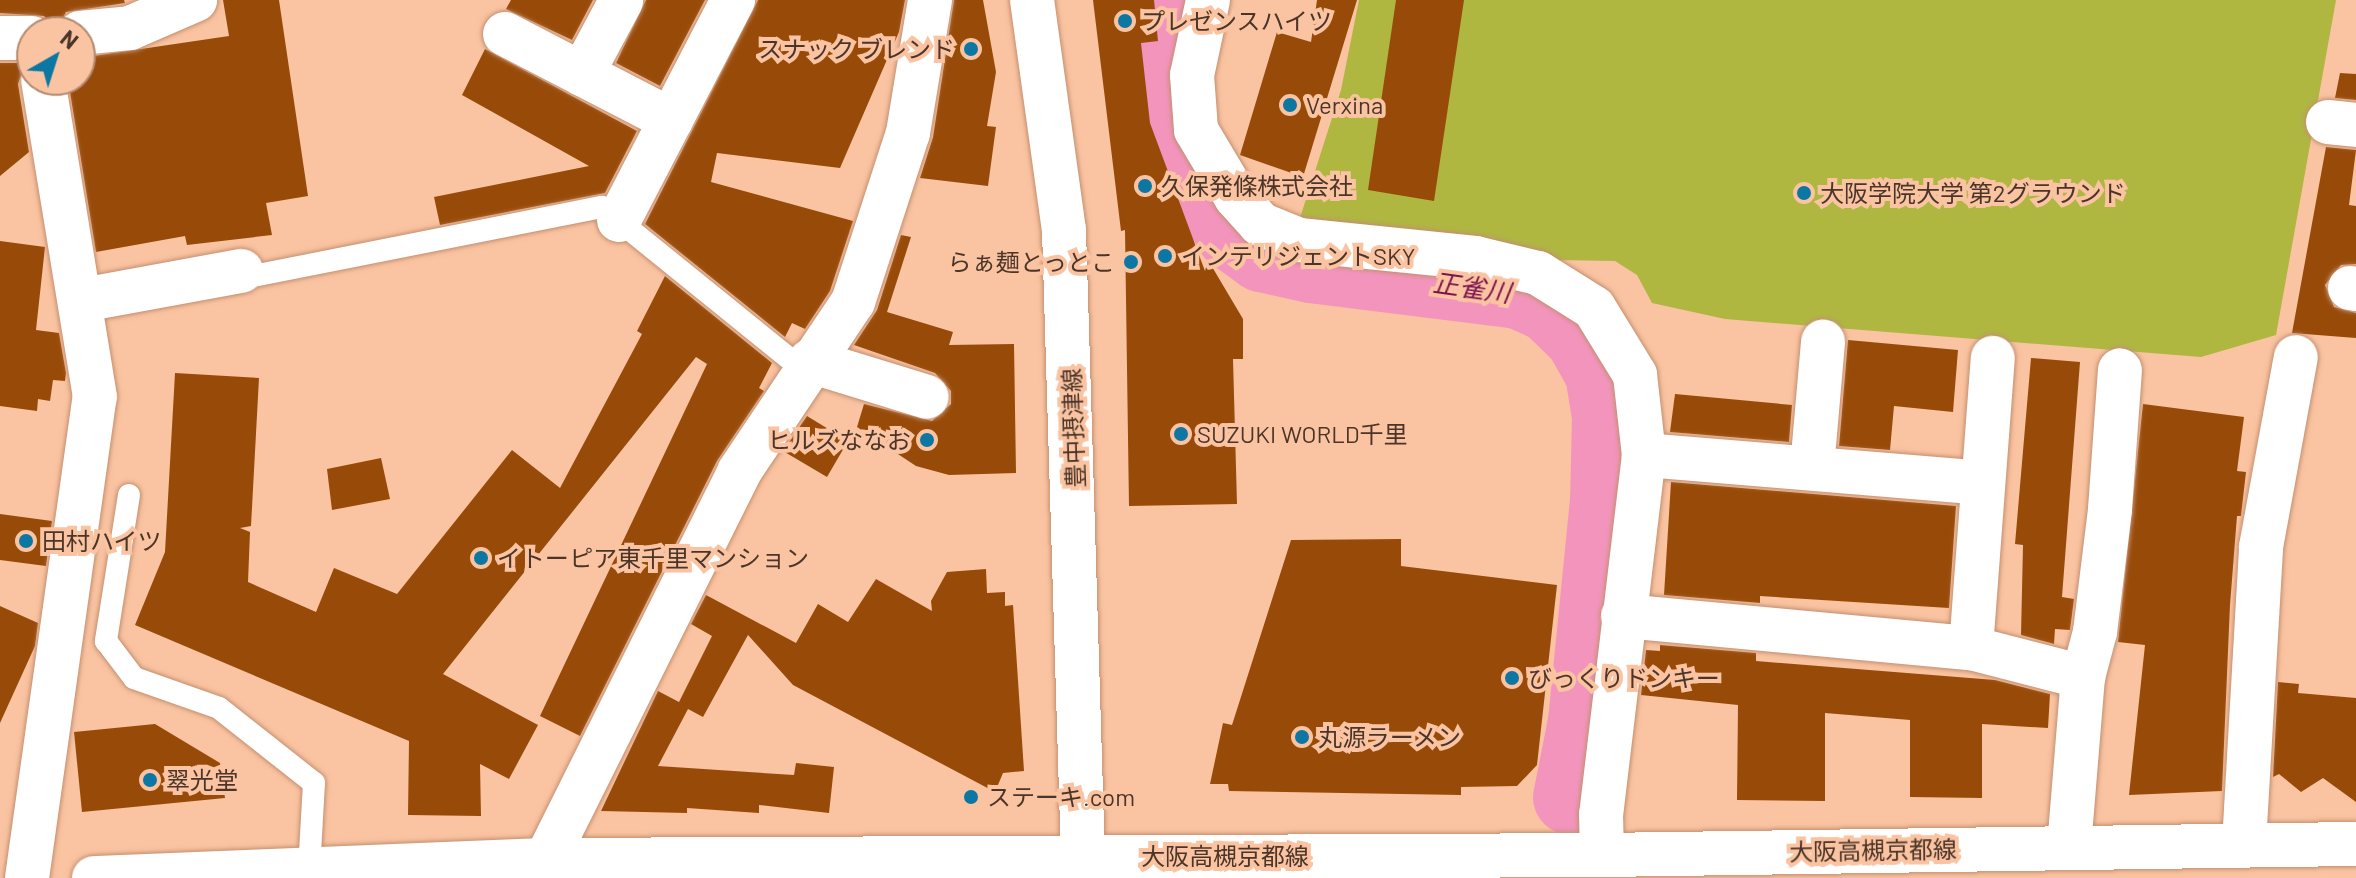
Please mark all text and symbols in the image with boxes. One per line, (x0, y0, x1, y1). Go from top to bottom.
place label: プレゼンスハイツ (1141, 7, 1333, 35)
marker: プレゼンスハイツ (1116, 12, 1134, 30)
north arrow (16, 16, 96, 96)
text: N (56, 24, 84, 54)
place label: スナック ブレンド (758, 35, 955, 63)
marker: スナック ブレンド (962, 40, 980, 58)
place label: Verxina (1306, 91, 1383, 119)
marker: Verxina (1281, 96, 1299, 114)
place label: 久保発條株式会社 (1161, 172, 1353, 200)
marker: 久保発條株式会社 (1136, 177, 1154, 195)
place label: 大阪学院大学 第2グラウンド (1820, 179, 2126, 207)
marker: 大阪学院大学 第2グラウンド (1795, 184, 1813, 202)
place label: インテリジェントSKY (1181, 242, 1415, 270)
marker: インテリジェントSKY (1156, 247, 1174, 265)
place label: らぁ麺とっとこ (947, 248, 1115, 276)
marker: らぁ麺とっとこ (1122, 253, 1140, 271)
water label: 正雀川 (1431, 266, 1513, 308)
street label: 豊中摂津線 (1057, 368, 1089, 488)
place label: SUZUKI WORLD千里 (1197, 420, 1408, 448)
marker: SUZUKI WORLD千里 (1172, 425, 1190, 443)
place label: ヒルズななお (767, 426, 911, 454)
marker: ヒルズななお (918, 431, 936, 449)
place label: 田村ハイツ (42, 527, 162, 555)
marker: 田村ハイツ (17, 532, 35, 550)
place label: イトーピア東千里マンション (497, 544, 809, 572)
marker: イトーピア東千里マンション (472, 549, 490, 567)
place label: びっくりドンキー (1528, 664, 1720, 692)
marker: びっくりドンキー (1503, 669, 1521, 687)
place label: 丸源ラーメン (1318, 723, 1462, 751)
marker: 丸源ラーメン (1293, 728, 1311, 746)
place label: 翠光堂 (166, 766, 238, 794)
marker: 翠光堂 (141, 771, 159, 789)
place label: ステーキ.com (987, 783, 1135, 811)
marker: ステーキ.com (962, 788, 980, 806)
street label: 大阪高槻京都線 (1789, 834, 1957, 866)
street label: 大阪高槻京都線 (1141, 842, 1309, 870)

